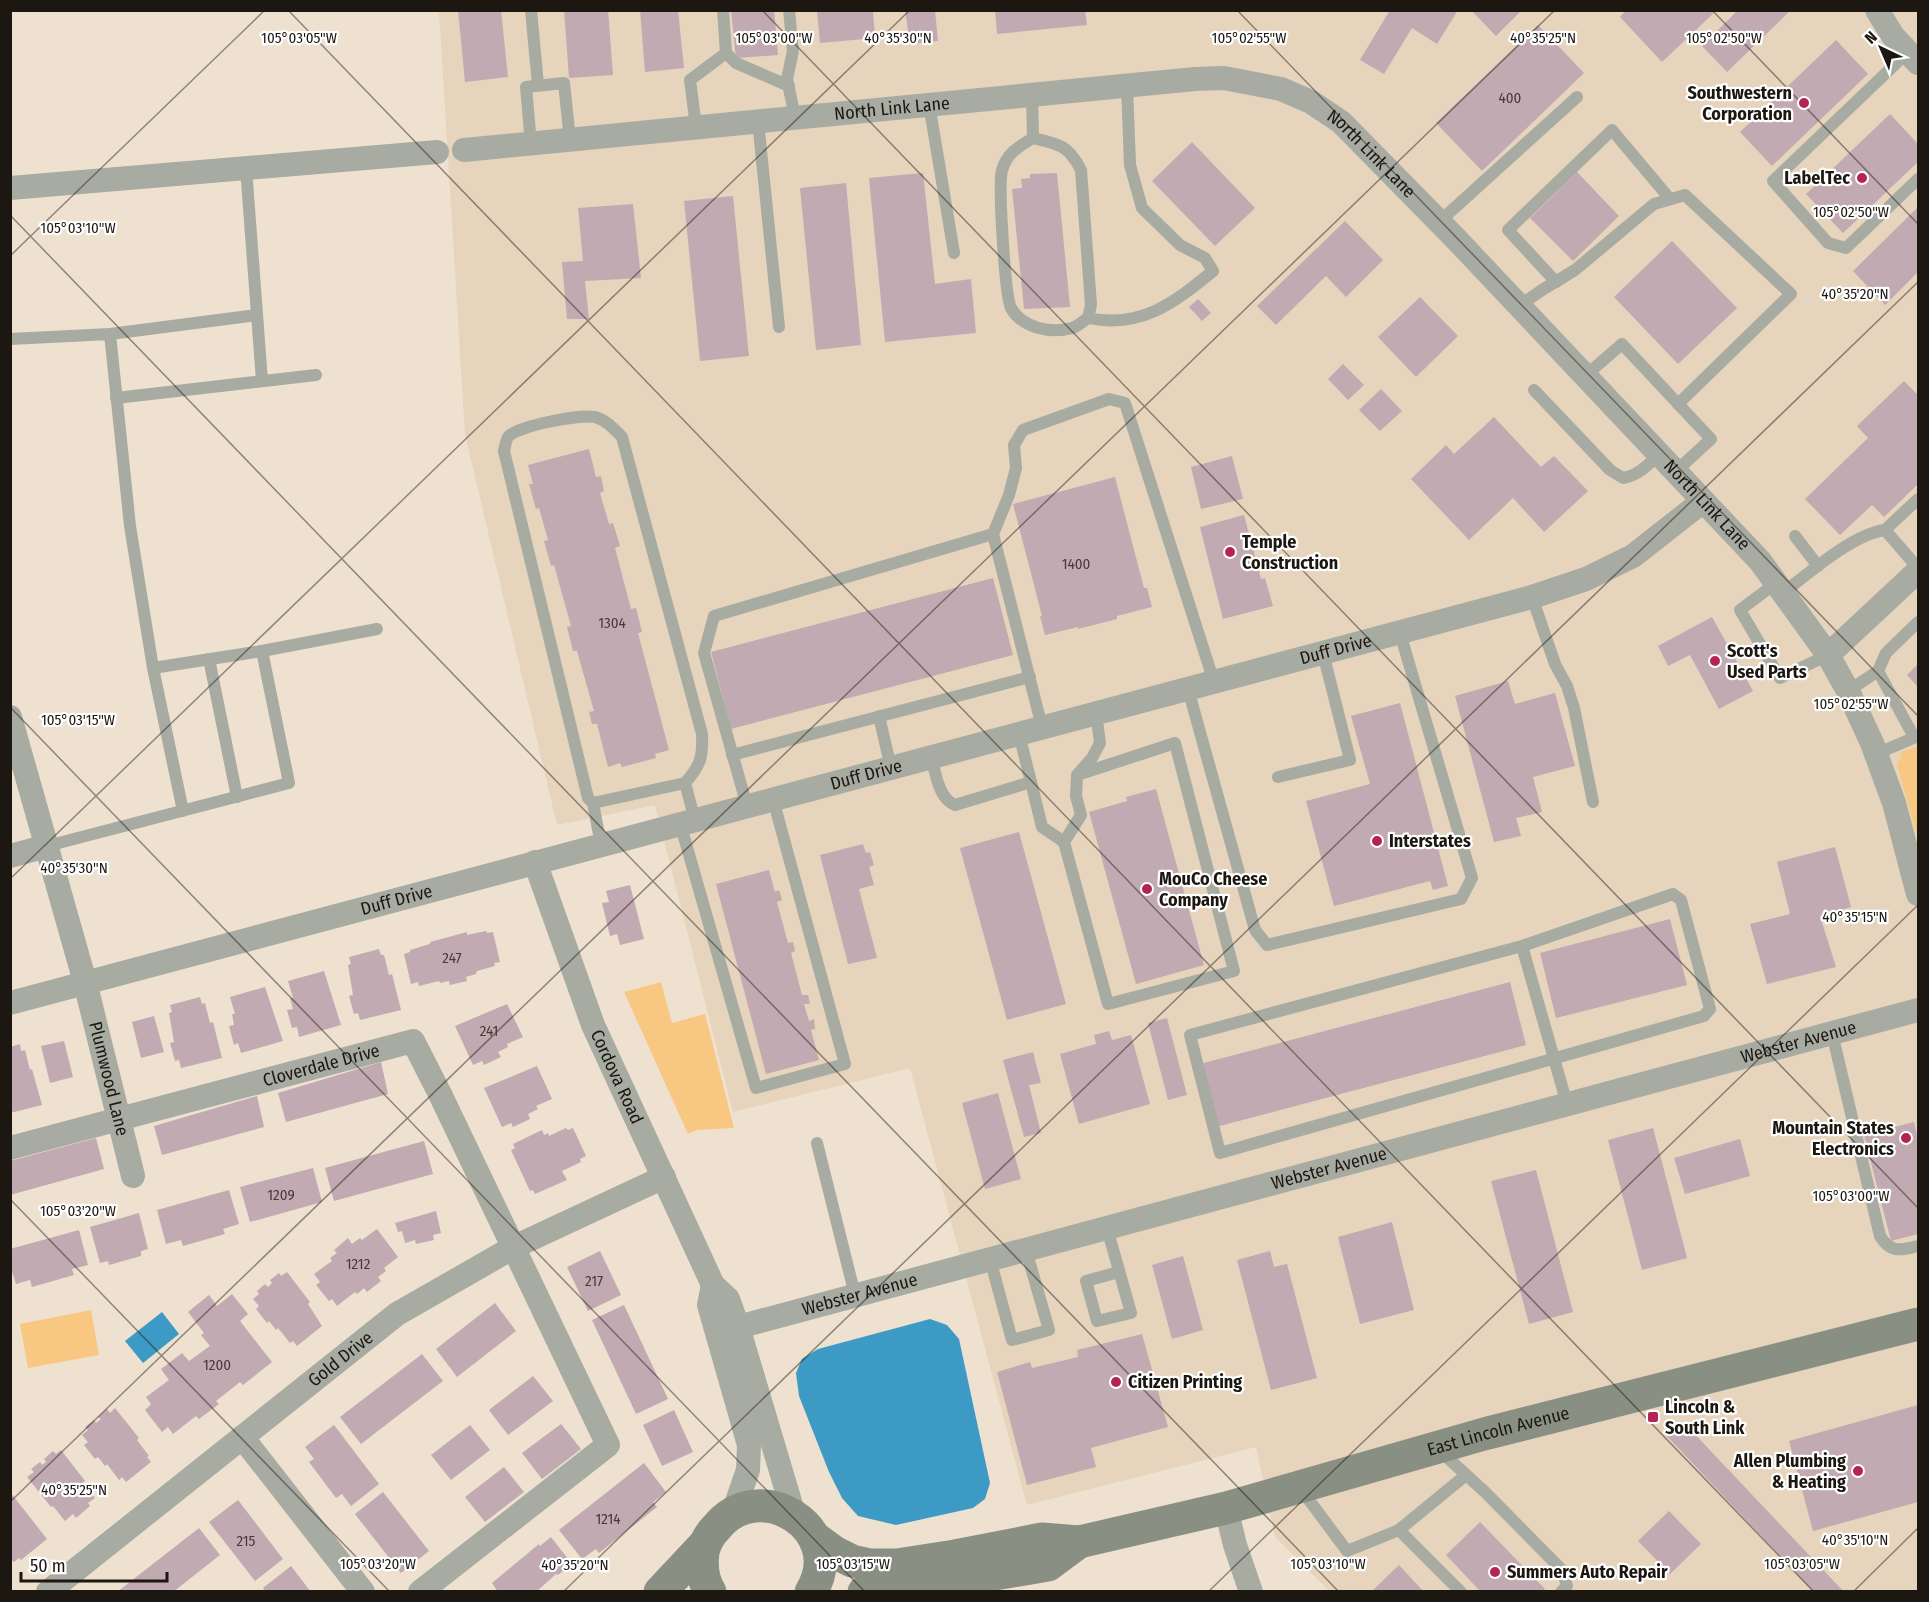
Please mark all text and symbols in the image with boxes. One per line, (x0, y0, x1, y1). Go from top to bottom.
north arrow (1851, 18, 1911, 78)
text: N (1861, 27, 1881, 48)
text: 105°03'05"W (261, 29, 337, 47)
text: 105°03'00"W (735, 29, 813, 47)
text: 40°35'30"N (864, 29, 932, 47)
text: 105°02'55"W (1212, 29, 1286, 47)
text: 40°35'25"N (1510, 29, 1576, 47)
text: 105°02'50"W (1686, 29, 1762, 47)
place label: Southwestern Corporation (1687, 82, 1792, 125)
house number: 400 (1499, 89, 1521, 107)
street label: North Link Lane (833, 92, 951, 125)
marker: Southwestern Corporation (1797, 96, 1811, 110)
street label: North Link Lane (1323, 105, 1420, 202)
place label: LabelTec (1784, 167, 1850, 189)
marker: LabelTec (1855, 171, 1869, 185)
text: 105°02'50"W (1813, 203, 1889, 221)
text: 105°03'10"W (40, 219, 116, 237)
text: 40°35'20"N (1821, 285, 1889, 303)
street label: North Link Lane (1659, 455, 1755, 555)
place label: Temple Construction (1242, 531, 1338, 574)
marker: Temple Construction (1223, 545, 1237, 559)
house number: 1400 (1062, 555, 1090, 573)
house number: 1304 (598, 614, 626, 632)
street label: Duff Drive (1297, 629, 1374, 669)
place label: Scott's Used Parts (1727, 640, 1807, 683)
marker: Scott's Used Parts (1708, 654, 1722, 668)
text: 105°02'55"W (1814, 695, 1888, 713)
text: 105°03'15"W (41, 711, 115, 729)
street label: Duff Drive (828, 755, 904, 795)
place label: Interstates (1389, 830, 1471, 852)
marker: Interstates (1370, 834, 1384, 848)
text: 40°35'30"N (40, 859, 108, 877)
place label: MouCo Cheese Company (1159, 868, 1267, 911)
street label: Duff Drive (358, 880, 435, 920)
marker: MouCo Cheese Company (1140, 882, 1154, 896)
text: 40°35'15"N (1822, 908, 1888, 926)
house number: 247 (442, 949, 462, 967)
street label: Webster Avenue (1738, 1016, 1859, 1068)
street label: Plumwood Lane (84, 1019, 134, 1138)
house number: 241 (480, 1022, 498, 1040)
street label: Cordova Road (586, 1026, 648, 1127)
street label: Cloverdale Drive (260, 1039, 382, 1091)
place label: Mountain States Electronics (1772, 1117, 1894, 1160)
marker: Mountain States Electronics (1899, 1131, 1913, 1145)
street label: Webster Avenue (1269, 1142, 1389, 1194)
house number: 1209 (267, 1186, 295, 1204)
text: 105°03'00"W (1812, 1187, 1890, 1205)
text: 105°03'20"W (40, 1202, 116, 1220)
house number: 1212 (346, 1255, 371, 1273)
street label: Webster Avenue (800, 1268, 920, 1320)
house number: 217 (585, 1272, 603, 1290)
street label: Gold Drive (304, 1326, 377, 1391)
house number: 1200 (203, 1356, 231, 1374)
place label: Citizen Printing (1128, 1371, 1242, 1393)
marker: Citizen Printing (1109, 1375, 1123, 1389)
place label: Lincoln & South Link (1665, 1396, 1745, 1439)
street label: East Lincoln Avenue (1425, 1402, 1572, 1461)
marker: Lincoln & South Link (1646, 1410, 1660, 1424)
place label: Allen Plumbing & Heating (1733, 1450, 1846, 1493)
marker: Allen Plumbing & Heating (1851, 1464, 1865, 1478)
text: 40°35'25"N (41, 1481, 107, 1499)
house number: 1214 (595, 1510, 621, 1528)
text: 40°35'10"N (1822, 1531, 1888, 1549)
house number: 215 (236, 1532, 256, 1550)
scale bar (21, 1545, 166, 1583)
text: 50 m (30, 1555, 66, 1577)
text: 105°03'20"W (340, 1555, 416, 1573)
text: 105°03'15"W (816, 1555, 890, 1573)
text: 105°03'10"W (1290, 1555, 1366, 1573)
text: 105°03'05"W (1764, 1555, 1840, 1573)
text: 40°35'20"N (541, 1556, 609, 1574)
place label: Summers Auto Repair (1507, 1561, 1668, 1583)
marker: Summers Auto Repair (1488, 1565, 1502, 1579)

